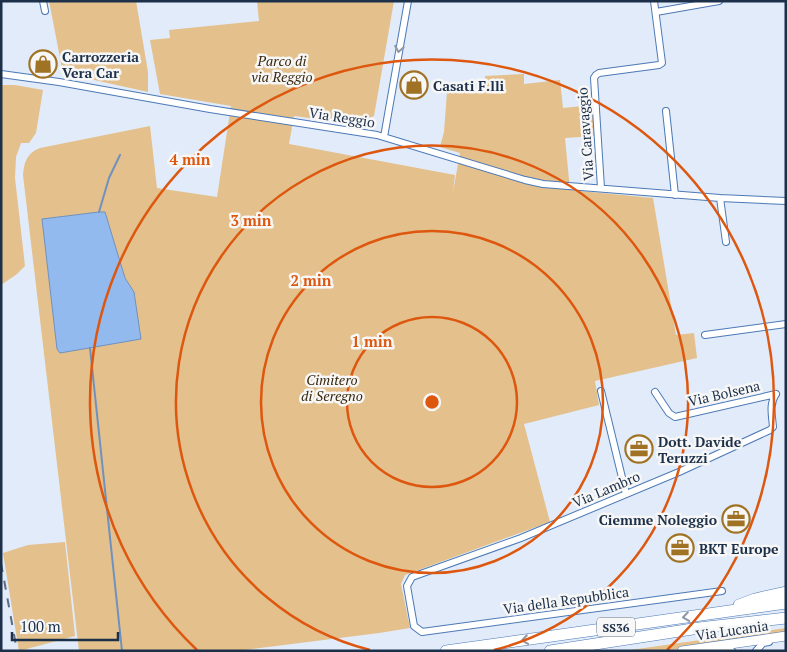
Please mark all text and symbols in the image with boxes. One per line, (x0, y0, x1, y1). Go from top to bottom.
one-way arrow (395, 45, 405, 54)
place label: Carrozzeria Vera Car (62, 47, 139, 82)
shop icon: Carrozzeria Vera Car (28, 49, 58, 79)
park label: Parco di via Reggio (251, 51, 313, 86)
shop icon: Casati F.lli (399, 70, 429, 100)
place label: Casati F.lli (433, 76, 505, 95)
street label: Via Caravaggio (572, 86, 598, 181)
street label: Via Reggio (308, 102, 377, 132)
text: 4 min (169, 149, 211, 169)
text: 3 min (230, 210, 272, 230)
text: 2 min (290, 270, 332, 290)
text: 1 min (351, 331, 393, 351)
park label: Cimitero di Seregno (301, 370, 363, 405)
street label: Via Bolsena (686, 375, 762, 411)
centre of rings (423, 393, 441, 411)
place label: Dott. Davide Teruzzi (658, 432, 742, 467)
office icon: Dott. Davide Teruzzi (624, 434, 654, 464)
street label: Via Lambro (569, 466, 643, 512)
office icon: Ciemme Noleggio (721, 504, 751, 534)
place label: Ciemme Noleggio (599, 510, 717, 529)
office icon: BKT Europe (665, 533, 695, 563)
place label: BKT Europe (699, 539, 779, 558)
street label: Via della Repubblica (502, 582, 630, 618)
scale bar (12, 610, 119, 642)
one-way arrow (681, 611, 689, 622)
street label: Via Lucania (694, 615, 770, 645)
text: 100 m (20, 616, 61, 636)
road number: SS36 (597, 618, 635, 636)
one-way arrow (520, 634, 528, 645)

